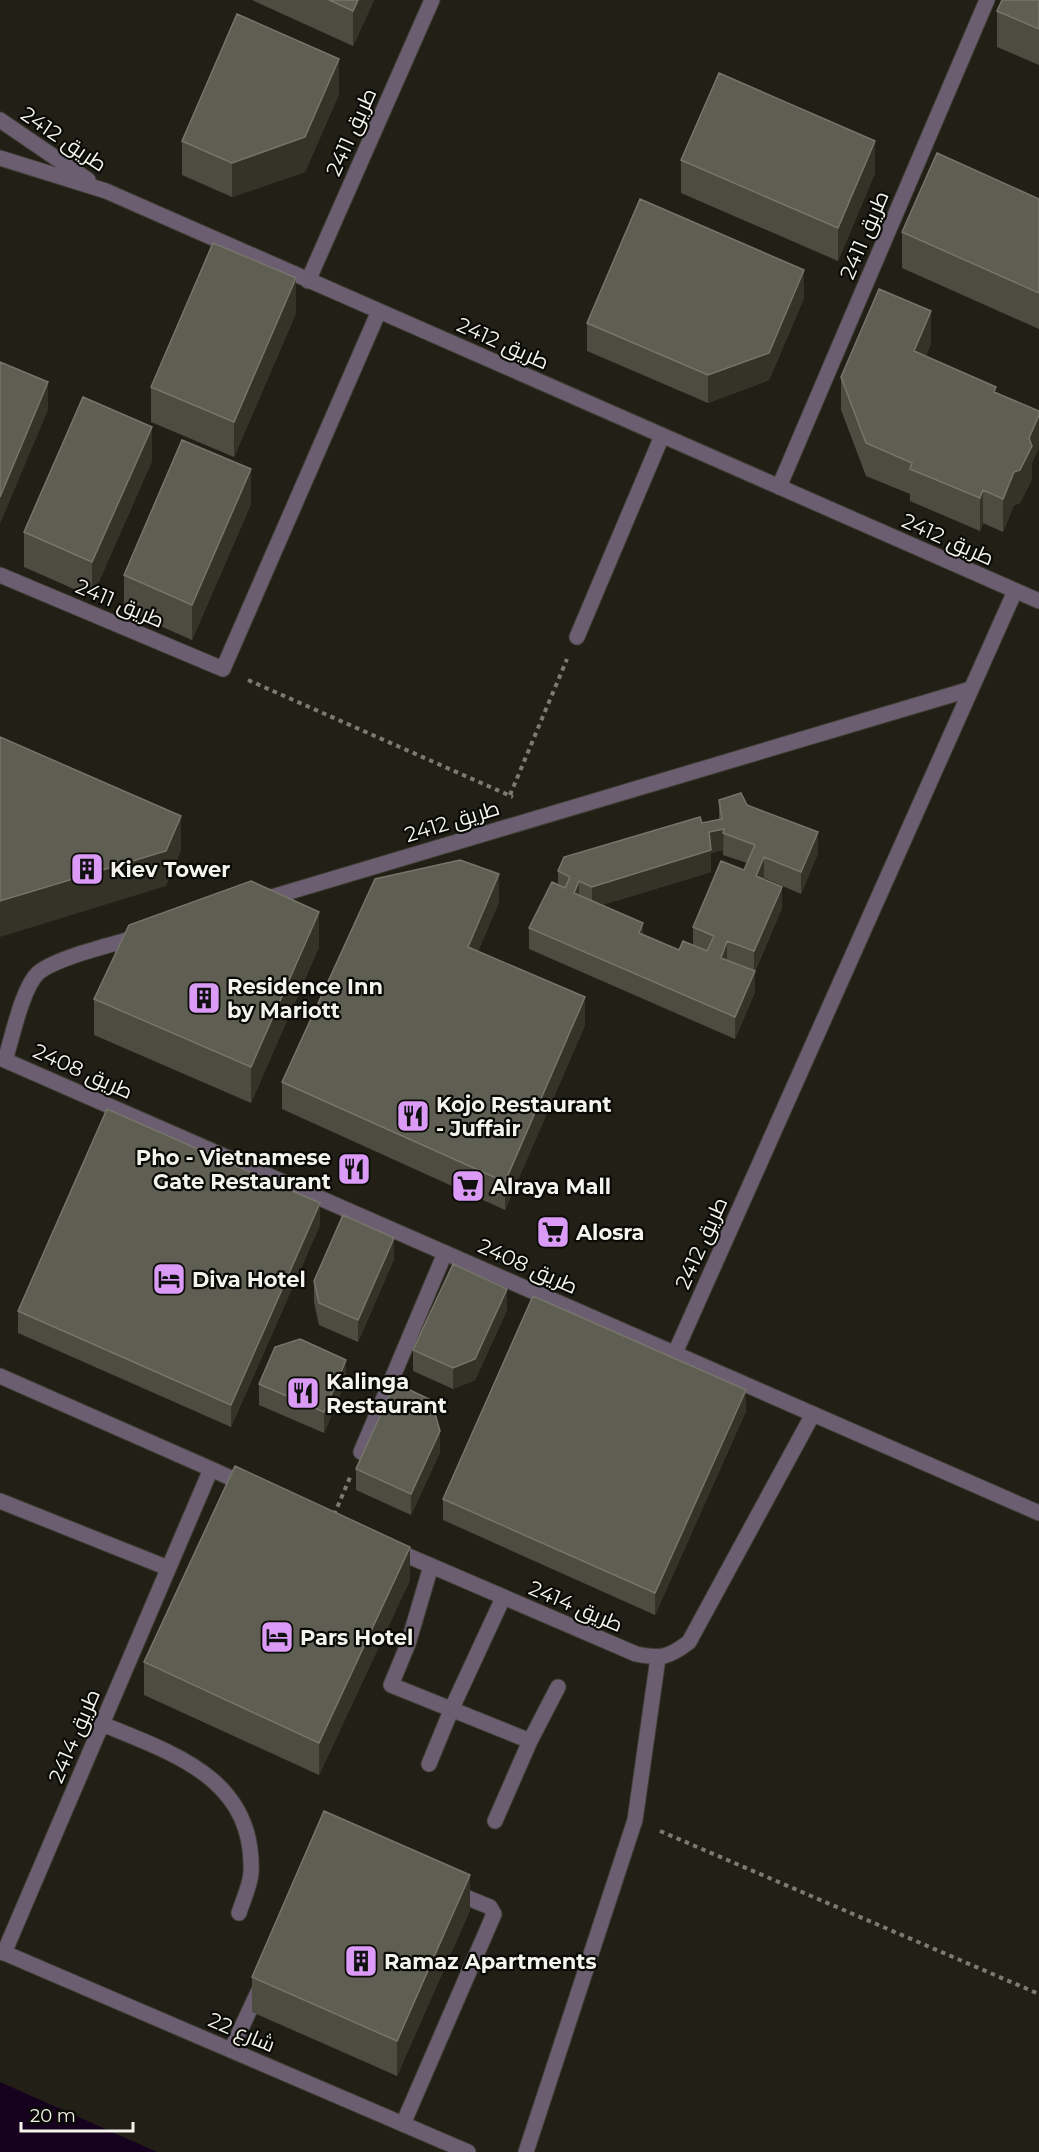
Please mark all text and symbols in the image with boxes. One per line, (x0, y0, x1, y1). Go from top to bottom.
street label: طريق 2411 (321, 84, 382, 180)
street label: طريق 2412 (16, 101, 112, 178)
street label: طريق 2411 (834, 187, 895, 283)
street label: طريق 2412 (453, 312, 553, 375)
street label: طريق 2412 (898, 508, 998, 571)
street label: طريق 2411 (72, 573, 168, 634)
street label: طريق 2412 (402, 795, 503, 848)
building icon: Kiev Tower (69, 851, 105, 887)
place label: Kiev Tower (110, 857, 230, 882)
place label: Residence Inn by Mariott (227, 974, 383, 1023)
building icon: Residence Inn by Mariott (186, 980, 222, 1016)
street label: طريق 2408 (29, 1038, 137, 1105)
place label: Kojo Restaurant - Juffair (436, 1092, 612, 1141)
restaurant icon: Kojo Restaurant - Juffair (395, 1098, 431, 1134)
place label: Pho - Vietnamese Gate Restaurant (136, 1145, 331, 1194)
restaurant icon: Pho - Vietnamese Gate Restaurant (336, 1151, 372, 1187)
supermarket icon: Alraya Mall (450, 1168, 486, 1204)
place label: Alraya Mall (490, 1174, 611, 1199)
street label: طريق 2412 (670, 1193, 733, 1293)
supermarket icon: Alosra (535, 1214, 571, 1250)
place label: Alosra (575, 1220, 645, 1245)
street label: طريق 2408 (474, 1233, 582, 1300)
hotel icon: Diva Hotel (151, 1261, 187, 1297)
place label: Diva Hotel (192, 1267, 306, 1292)
place label: Kalinga Restaurant (326, 1369, 447, 1418)
restaurant icon: Kalinga Restaurant (285, 1375, 321, 1411)
street label: طريق 2414 (525, 1575, 627, 1638)
hotel icon: Pars Hotel (259, 1619, 295, 1655)
place label: Pars Hotel (300, 1625, 413, 1650)
street label: طريق 2414 (43, 1685, 106, 1787)
building icon: Ramaz Apartments (343, 1943, 379, 1979)
place label: Ramaz Apartments (384, 1949, 597, 1974)
street label: شارع 22 (204, 2007, 279, 2059)
scale bar (21, 2095, 134, 2133)
text: 20 m (30, 2105, 76, 2127)

